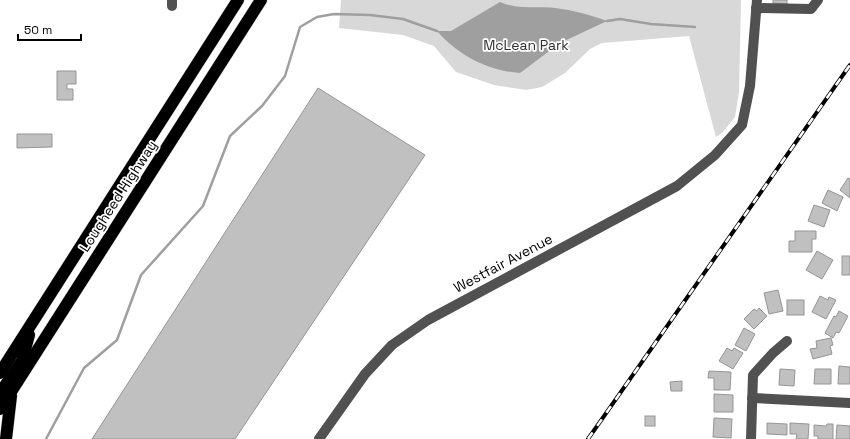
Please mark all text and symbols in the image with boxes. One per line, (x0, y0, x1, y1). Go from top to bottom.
scale bar (18, 16, 81, 42)
text: 50 m (24, 22, 52, 38)
park label: McLean Park (483, 36, 569, 54)
street label: Lougheed Highway (75, 137, 161, 255)
street label: Westfair Avenue (451, 229, 555, 297)

